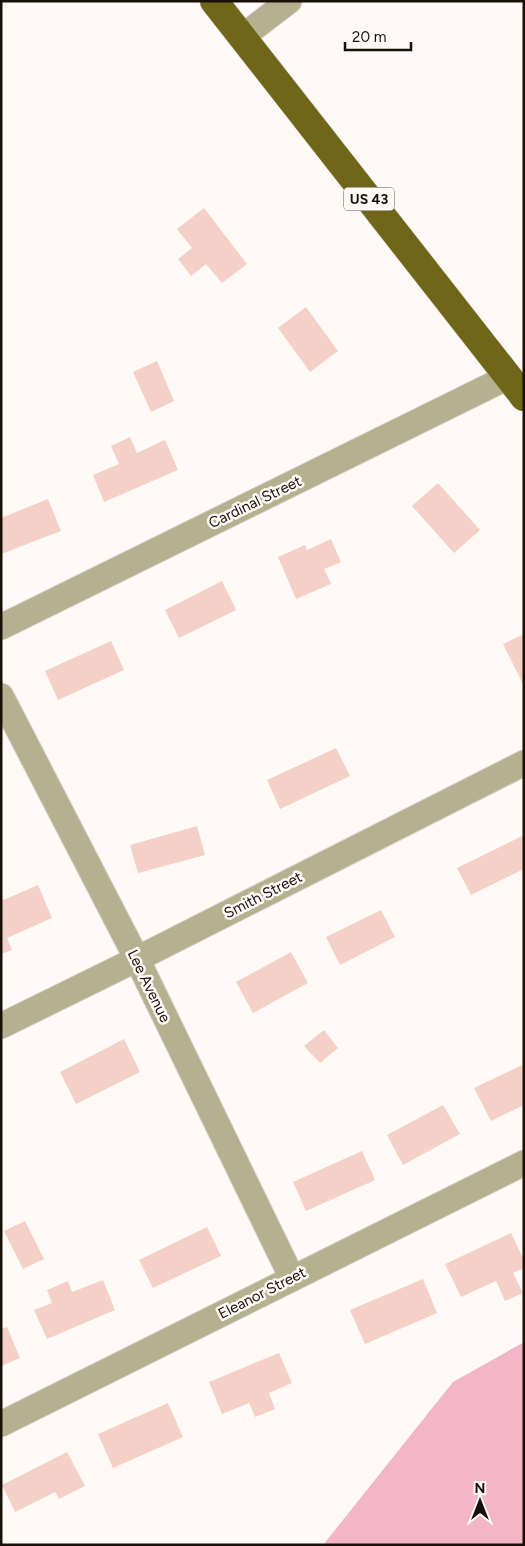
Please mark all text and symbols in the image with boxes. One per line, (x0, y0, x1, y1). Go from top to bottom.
scale bar (345, 20, 411, 52)
text: 20 m (352, 28, 386, 46)
road number: US 43 (344, 188, 394, 210)
street label: Cardinal Street (206, 472, 305, 532)
street label: Smith Street (221, 867, 305, 922)
street label: Lee Avenue (124, 947, 174, 1025)
street label: Eleanor Street (215, 1263, 309, 1323)
north arrow (455, 1476, 505, 1526)
text: N (475, 1480, 485, 1497)

